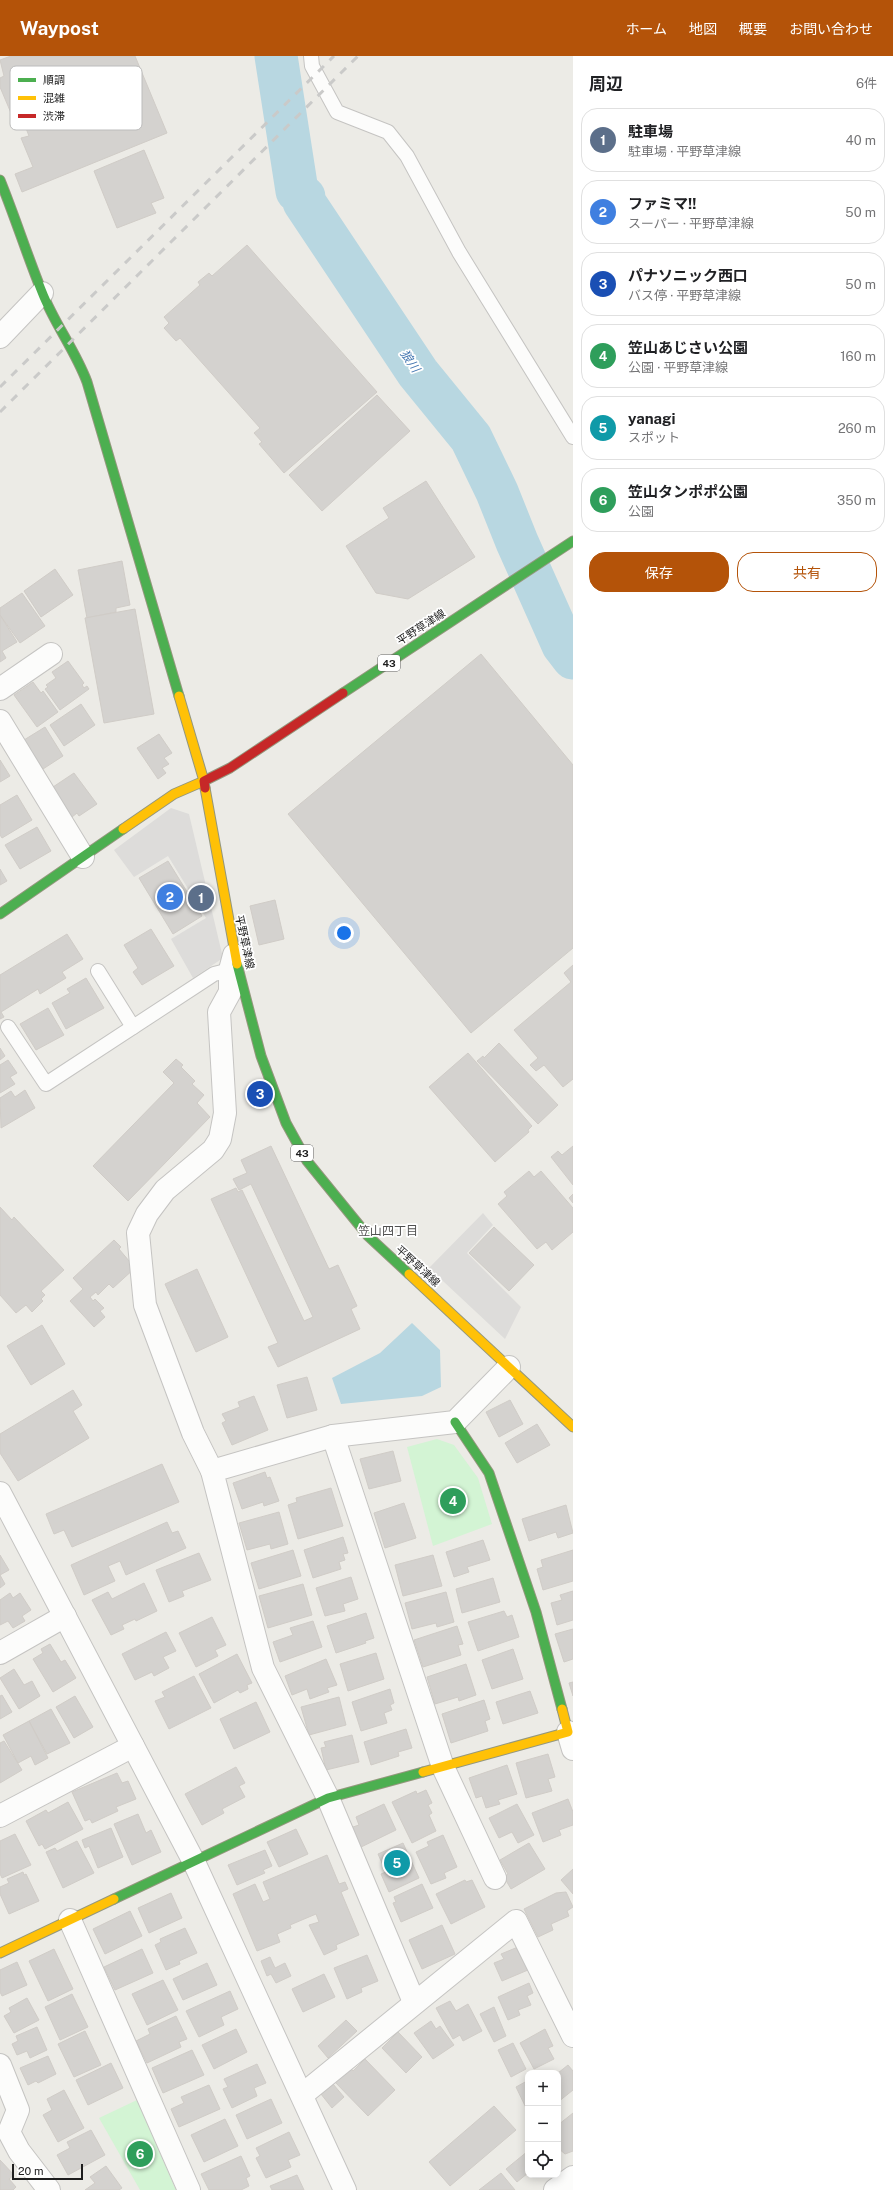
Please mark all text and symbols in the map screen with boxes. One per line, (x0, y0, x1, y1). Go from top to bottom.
text: Waypost (20, 17, 99, 39)
text: ホーム (625, 21, 667, 37)
text: 地図 (689, 21, 717, 37)
text: 概要 (739, 21, 767, 37)
text: お問い合わせ (789, 21, 873, 37)
legend (10, 66, 142, 130)
text: 順調 (43, 74, 65, 86)
text: 周辺 (589, 74, 623, 94)
text: 6件 (856, 76, 877, 91)
text: 混雑 (43, 92, 65, 104)
text: 渋滞 (43, 110, 65, 122)
text: 駐車場 (628, 123, 673, 140)
text: 1 (600, 133, 606, 148)
text: 40 m (845, 133, 876, 148)
text: 駐車場 · 平野草津線 (628, 144, 741, 159)
text: ファミマ!! (628, 195, 696, 212)
text: 2 (599, 205, 607, 220)
text: 50 m (845, 205, 876, 220)
text: スーパー · 平野草津線 (628, 216, 754, 231)
text: パナソニック西口 (628, 267, 748, 284)
text: 3 (599, 277, 607, 292)
text: 50 m (845, 277, 876, 292)
text: バス停 · 平野草津線 (628, 288, 741, 303)
text: 笠山あじさい公園 (628, 339, 748, 356)
water label: 狼川 (397, 347, 424, 377)
text: 4 (599, 349, 607, 364)
text: 160 m (840, 349, 876, 364)
text: 公園 · 平野草津線 (628, 360, 728, 375)
text: yanagi (628, 410, 675, 427)
text: 5 (599, 421, 607, 436)
text: 260 m (838, 421, 876, 436)
text: スポット (628, 430, 680, 445)
text: 笠山タンポポ公園 (628, 483, 748, 500)
text: 6 (599, 493, 607, 508)
text: 350 m (837, 493, 876, 508)
text: 公園 (628, 504, 654, 519)
button: 保存 (589, 552, 729, 592)
button: 共有 (737, 552, 877, 592)
street label: 平野草津線 (395, 607, 447, 647)
road number: 43 (378, 655, 400, 671)
pin: 2 (157, 882, 183, 912)
pin: 1 (188, 883, 214, 913)
street label: 平野草津線 (233, 914, 257, 970)
your location (334, 923, 354, 943)
pin: 3 (247, 1079, 273, 1109)
road number: 43 (291, 1145, 313, 1161)
district label: 笠山四丁目 (358, 1224, 418, 1238)
street label: 平野草津線 (394, 1243, 442, 1289)
pin: 4 (440, 1486, 466, 1516)
pin: 5 (384, 1848, 410, 1878)
map controls (525, 2070, 561, 2178)
button: + (525, 2070, 561, 2106)
button: − (525, 2106, 561, 2142)
pin: 6 (127, 2139, 153, 2169)
button: locate (525, 2142, 561, 2178)
scale bar (12, 2162, 83, 2181)
text: 20 m (18, 2165, 43, 2177)

